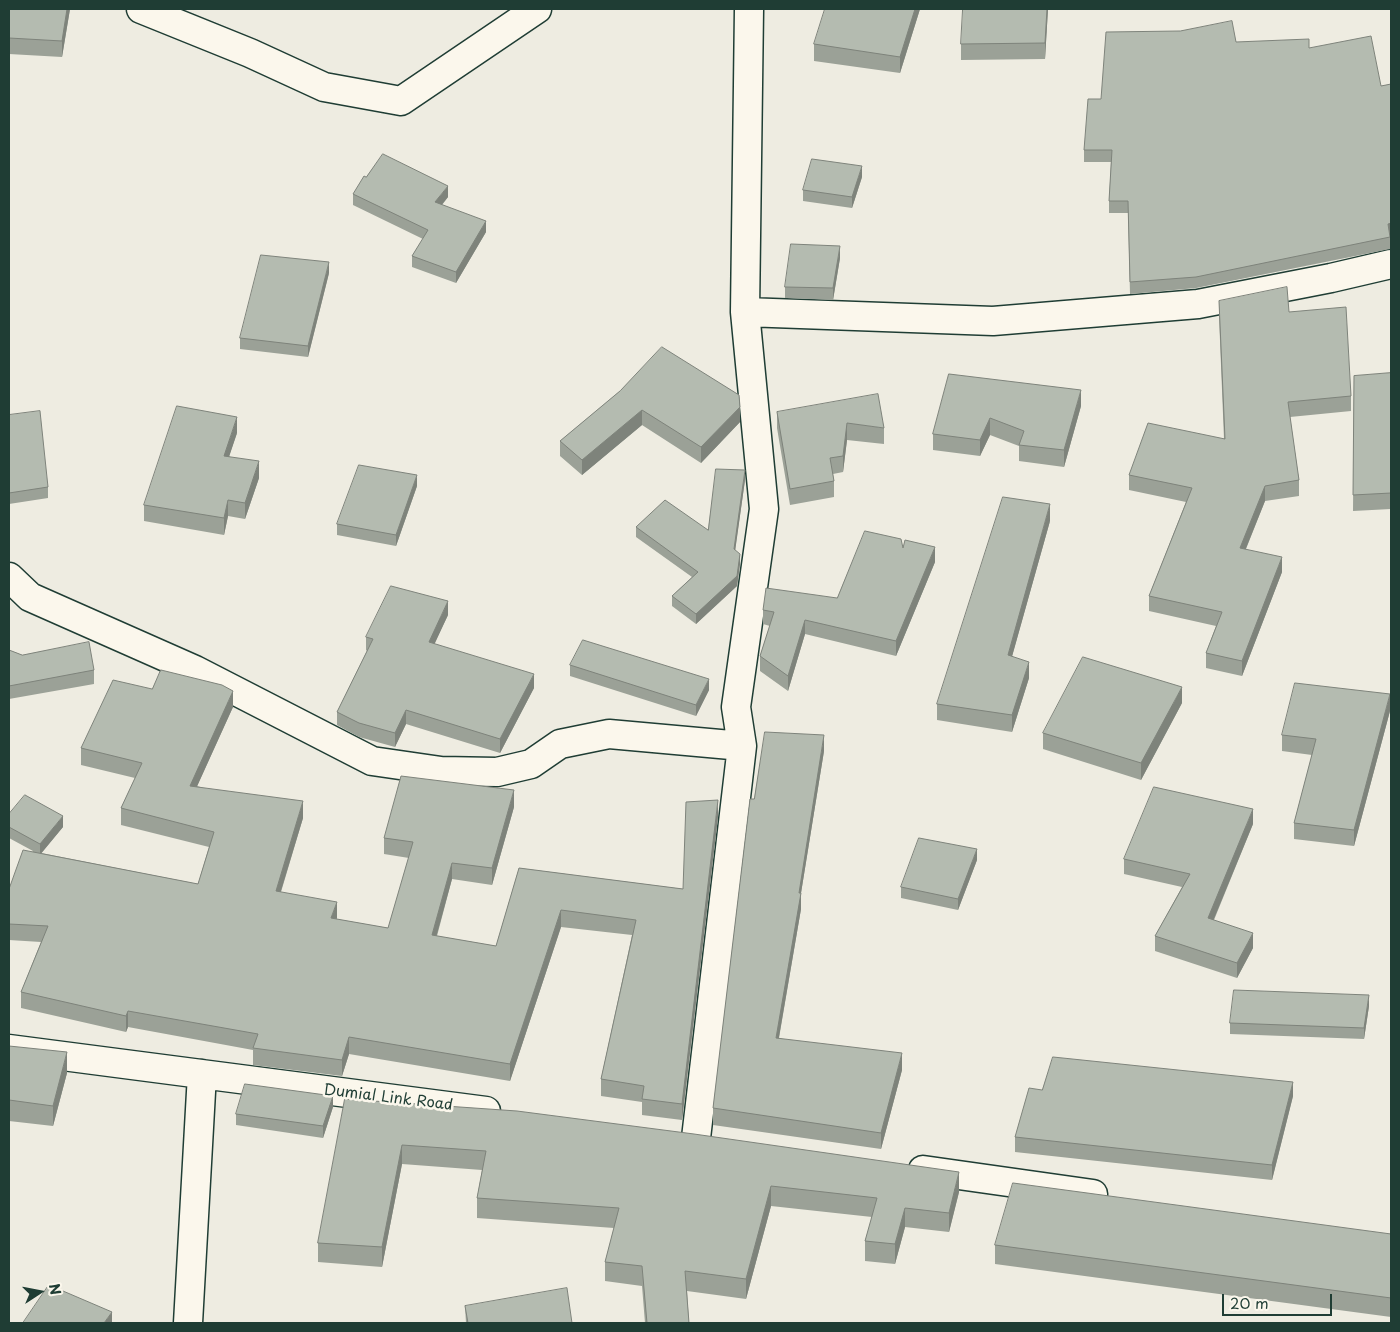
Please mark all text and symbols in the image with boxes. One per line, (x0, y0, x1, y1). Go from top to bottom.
street label: Dumial Link Road (322, 1081, 454, 1115)
north arrow (15, 1267, 65, 1317)
text: N (44, 1282, 67, 1296)
scale bar (1225, 1284, 1335, 1316)
text: 20 m (1230, 1291, 1269, 1314)

